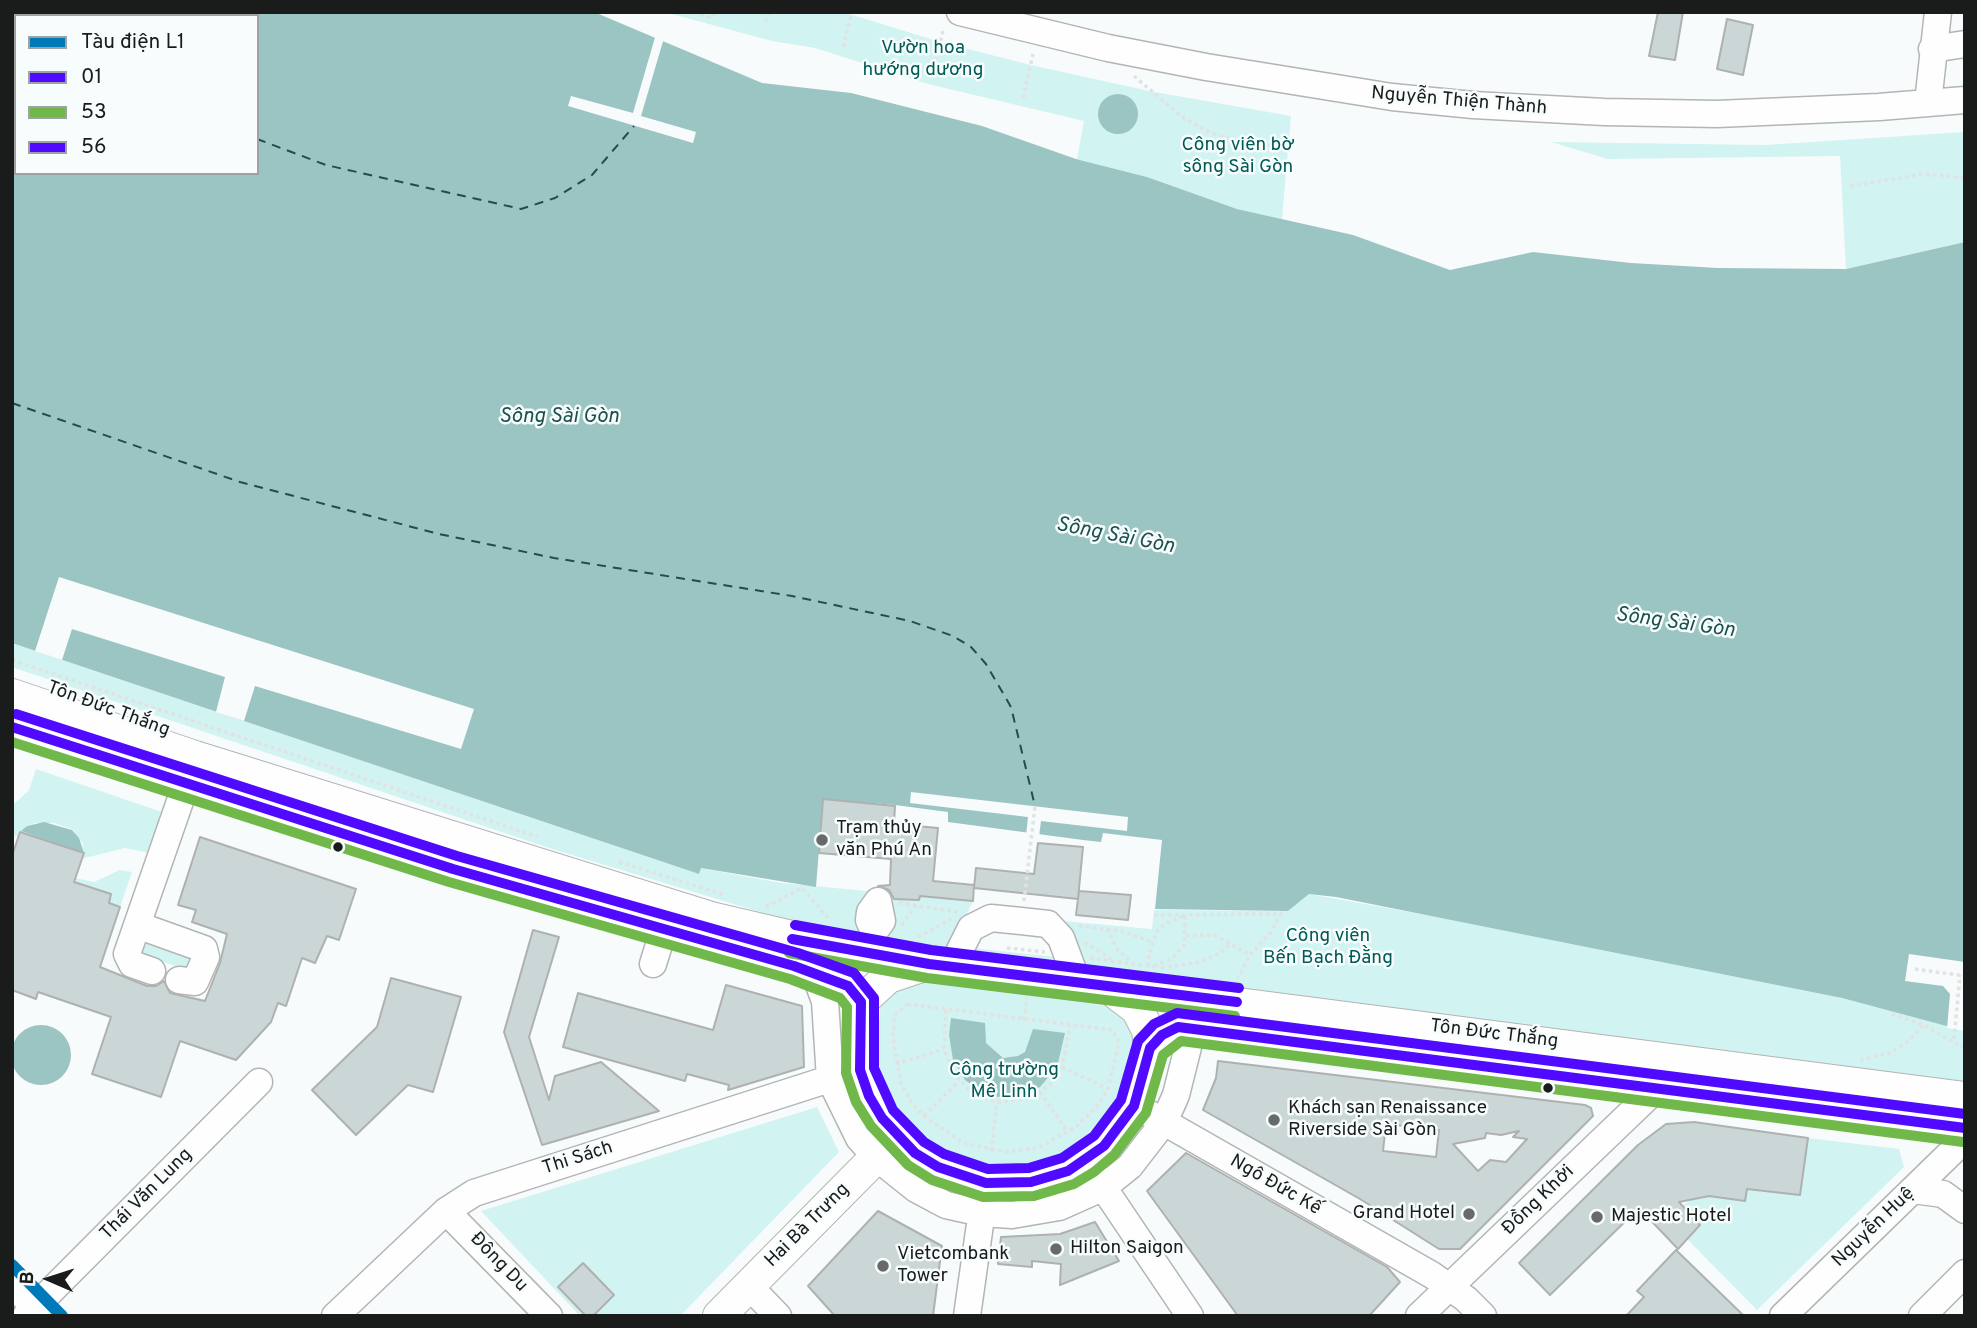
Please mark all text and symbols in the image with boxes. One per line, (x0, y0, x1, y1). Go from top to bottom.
legend (14, 14, 259, 175)
text: Tàu điện L1 (81, 29, 185, 56)
park label: Vườn hoa hướng dương (863, 38, 983, 82)
text: 01 (81, 64, 102, 91)
street label: Nguyễn Thiện Thành (1370, 83, 1548, 121)
text: 53 (81, 99, 107, 126)
text: 56 (81, 134, 107, 161)
park label: Công viên bờ sông Sài Gòn (1182, 135, 1294, 179)
water label: Sông Sài Gòn (499, 405, 619, 431)
water label: Sông Sài Gòn (1054, 513, 1176, 561)
water label: Sông Sài Gòn (1614, 603, 1736, 645)
street label: Tôn Đức Thắng (43, 677, 173, 743)
place label: Trạm thủy văn Phú An (836, 818, 932, 862)
marker: Trạm thủy văn Phú An (814, 832, 830, 848)
unlabelled marker (331, 840, 345, 854)
park label: Công viên Bến Bạch Đằng (1263, 926, 1393, 970)
street label: Tôn Ðức Thắng (1428, 1016, 1560, 1054)
park label: Công trường Mê Linh (949, 1060, 1059, 1104)
unlabelled marker (1541, 1081, 1555, 1095)
place label: Khách sạn Renaissance Riverside Sài Gòn (1288, 1098, 1487, 1142)
marker: Khách sạn Renaissance Riverside Sài Gòn (1266, 1112, 1282, 1128)
street label: Thi Sách (540, 1137, 616, 1181)
street label: Thái Văn Lung (96, 1144, 198, 1246)
street label: Ngô Ðức Kế (1225, 1151, 1325, 1221)
street label: Ðồng Khởi (1498, 1161, 1580, 1241)
street label: Hai Bà Trưng (761, 1179, 855, 1273)
street label: Nguyễn Huệ (1828, 1183, 1920, 1273)
place label: Grand Hotel (1353, 1203, 1455, 1225)
marker: Grand Hotel (1461, 1206, 1477, 1222)
place label: Majestic Hotel (1611, 1206, 1731, 1228)
marker: Majestic Hotel (1589, 1209, 1605, 1225)
street label: Đông Du (464, 1229, 532, 1297)
place label: Hilton Saigon (1070, 1238, 1184, 1260)
marker: Hilton Saigon (1048, 1241, 1064, 1257)
north arrow (14, 1244, 84, 1314)
place label: Vietcombank Tower (897, 1244, 1009, 1288)
marker: Vietcombank Tower (875, 1258, 891, 1274)
text: B (16, 1271, 40, 1285)

